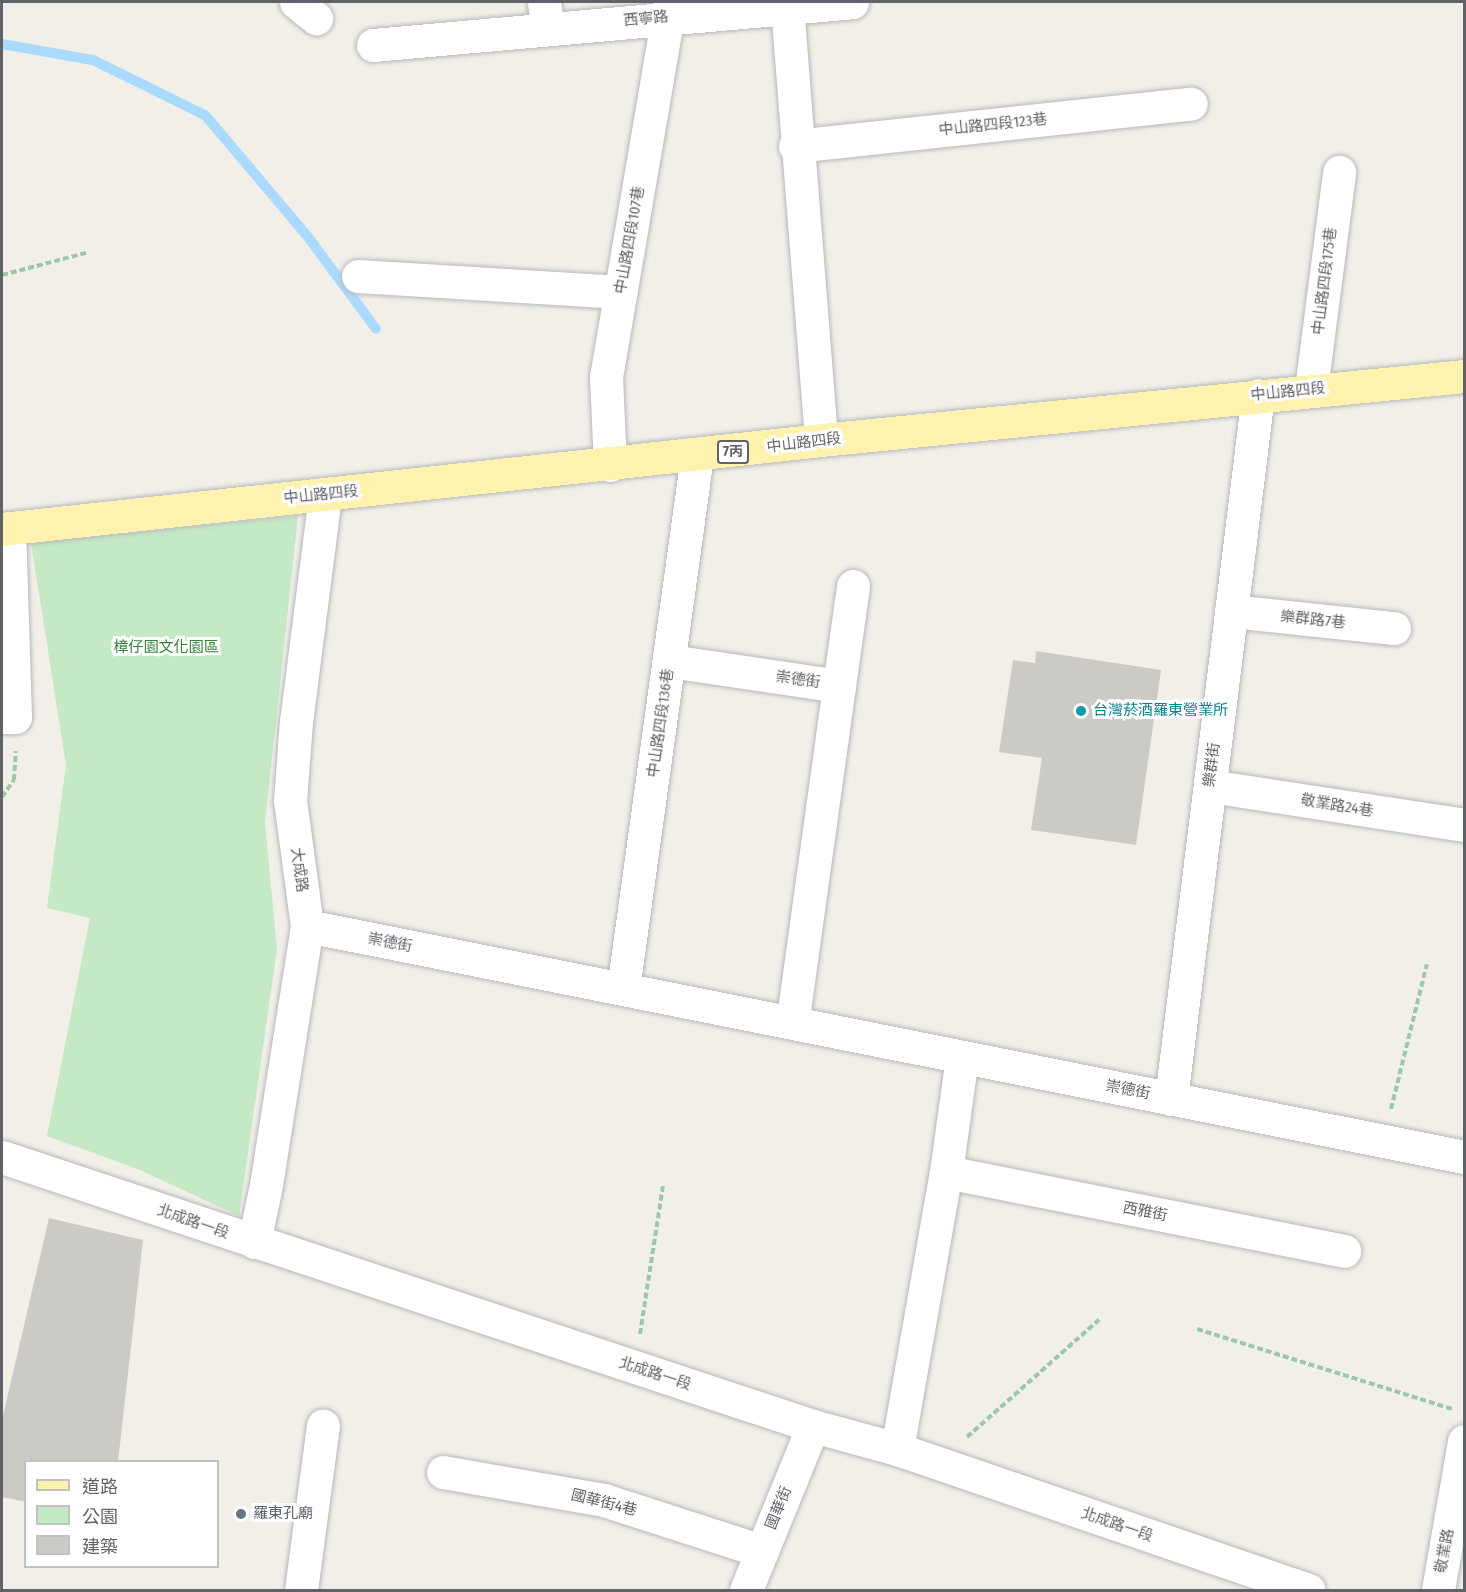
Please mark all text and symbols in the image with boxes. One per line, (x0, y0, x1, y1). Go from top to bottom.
street label: 西寧路 (623, 8, 669, 30)
street label: 中山路四段123巷 (938, 110, 1048, 140)
street label: 中山路四段107巷 (612, 185, 648, 295)
street label: 中山路四段175巷 (1309, 226, 1341, 336)
street label: 中山路四段 (1250, 379, 1326, 405)
street label: 中山路四段 (766, 429, 842, 457)
road number: 7丙 (716, 441, 750, 463)
street label: 中山路四段 (283, 482, 359, 508)
street label: 樂群路7巷 (1279, 608, 1347, 632)
park label: 樟仔園文化園區 (114, 639, 218, 657)
street label: 中山路四段136巷 (644, 667, 678, 779)
street label: 崇德街 (774, 668, 822, 692)
place label: 台灣菸酒羅東營業所 (1093, 702, 1228, 720)
marker: 台灣菸酒羅東營業所 (1074, 704, 1088, 718)
street label: 樂群街 (1200, 742, 1224, 788)
street label: 敬業路24巷 (1299, 791, 1375, 821)
street label: 大成路 (287, 846, 311, 894)
street label: 崇德街 (366, 930, 414, 956)
street label: 崇德街 (1104, 1077, 1152, 1103)
street label: 西雅街 (1121, 1199, 1169, 1225)
street label: 北成路一段 (155, 1201, 231, 1243)
street label: 北成路一段 (617, 1354, 693, 1394)
legend (24, 1460, 219, 1568)
text: 道路 (82, 1476, 118, 1498)
street label: 國華街 (762, 1484, 796, 1532)
street label: 國華街4巷 (569, 1486, 639, 1520)
street label: 北成路一段 (1079, 1504, 1155, 1546)
place label: 羅東孔廟 (253, 1505, 313, 1523)
text: 公園 (82, 1506, 118, 1528)
marker: 羅東孔廟 (234, 1507, 248, 1521)
street label: 敬業路 (1432, 1527, 1458, 1575)
text: 建築 (82, 1536, 118, 1558)

